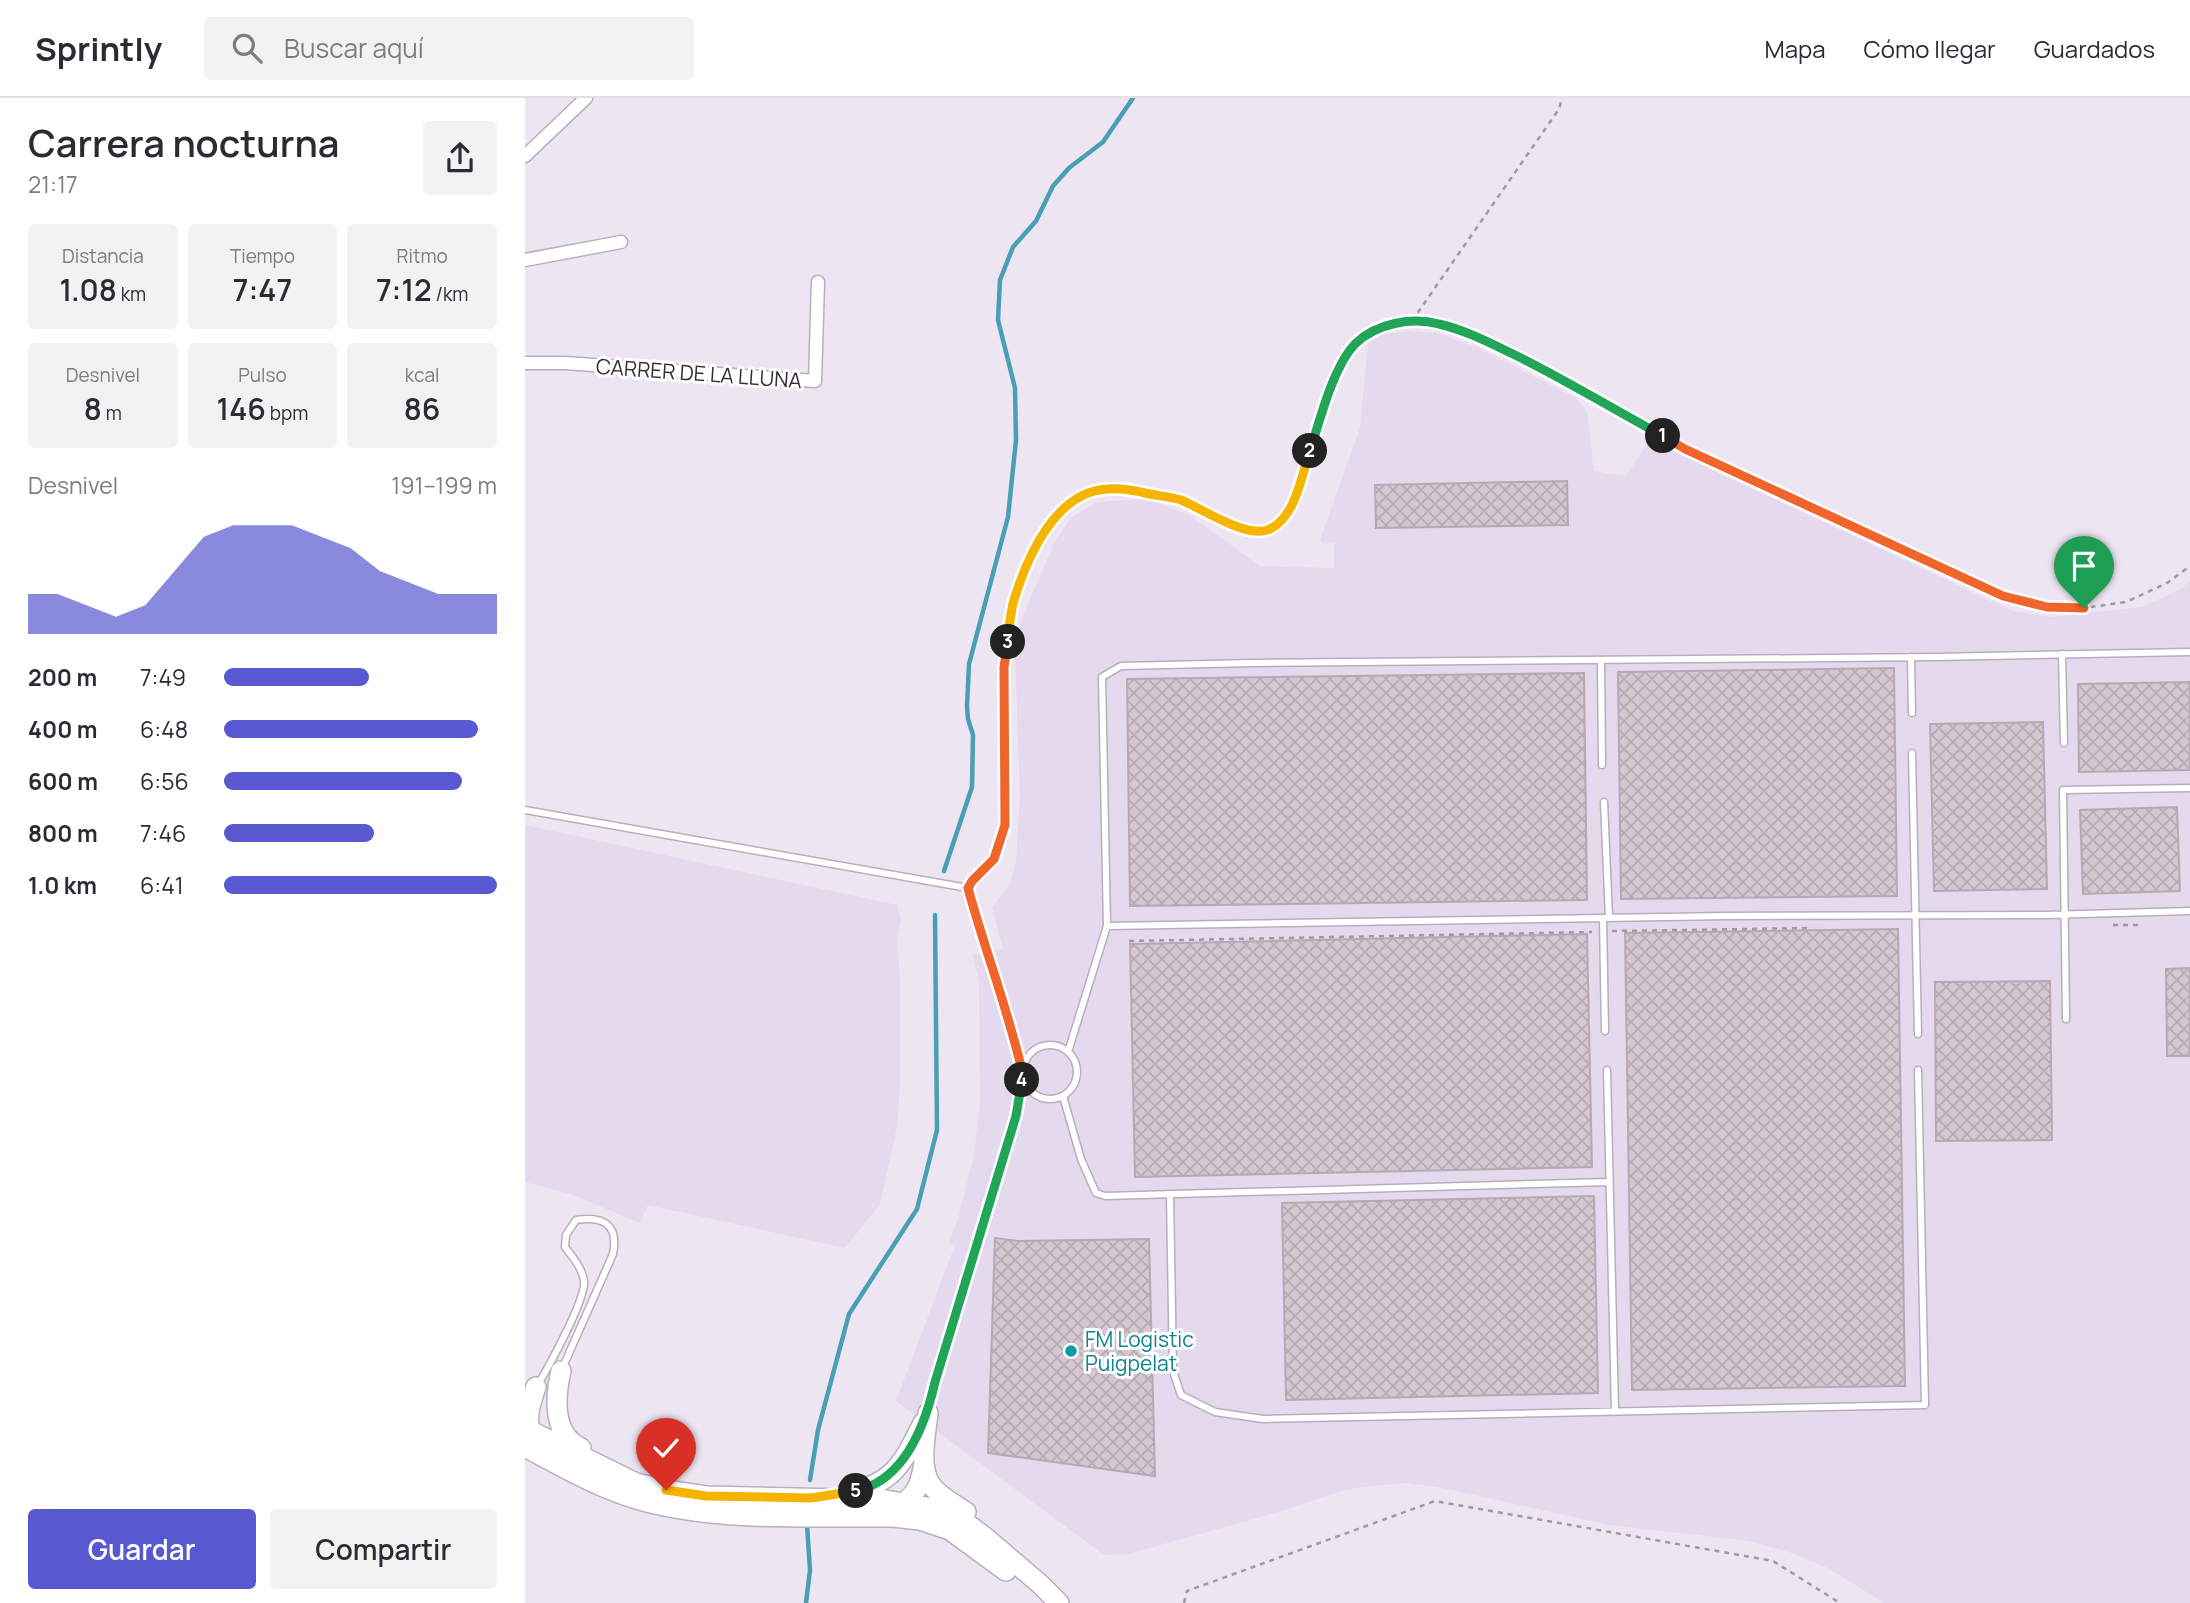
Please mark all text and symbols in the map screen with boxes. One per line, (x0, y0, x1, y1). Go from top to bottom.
search box (204, 17, 694, 80)
text: Sprintly (35, 26, 162, 71)
icon: search (228, 29, 266, 67)
text: Buscar aquí (284, 30, 424, 66)
text: Mapa (1765, 32, 1826, 65)
text: Cómo llegar (1864, 32, 1996, 65)
text: Guardados (2034, 32, 2155, 65)
text: Carrera nocturna (28, 116, 339, 168)
button: share (423, 121, 497, 195)
text: 21:17 (28, 168, 77, 200)
text: Distancia (62, 243, 144, 269)
text: Tiempo (230, 243, 295, 269)
text: Ritmo (397, 243, 448, 269)
text: 1.08 (59, 269, 117, 310)
text: 7:47 (233, 269, 292, 310)
text: 7:12 (376, 269, 432, 310)
text: km (117, 281, 146, 307)
text: /km (432, 281, 468, 307)
street label: CARRER DE LA LLUNA (595, 352, 803, 394)
text: Desnivel (66, 362, 140, 388)
text: Pulso (238, 362, 287, 388)
text: kcal (405, 362, 440, 388)
text: 8 (84, 388, 102, 429)
text: 146 (217, 388, 266, 429)
text: 86 (404, 388, 441, 429)
text: m (102, 400, 122, 426)
text: bpm (266, 400, 308, 426)
pin: 1 (1645, 418, 1681, 454)
text: 1 (1658, 422, 1667, 448)
pin: 2 (1293, 434, 1327, 468)
text: 2 (1304, 437, 1315, 463)
text: Desnivel (28, 469, 118, 501)
text: 191–199 m (391, 469, 497, 501)
pin (2054, 536, 2114, 608)
icon: arrive (2065, 547, 2103, 585)
pin: 3 (991, 624, 1025, 660)
text: 3 (1002, 628, 1013, 654)
text: 200 m (28, 661, 97, 693)
text: 7:49 (140, 661, 186, 693)
text: 400 m (28, 713, 98, 745)
text: 6:48 (140, 713, 188, 745)
text: 600 m (28, 765, 98, 797)
text: 6:56 (140, 765, 189, 797)
text: 800 m (28, 817, 98, 849)
text: 7:46 (140, 817, 186, 849)
text: 1.0 km (28, 869, 97, 901)
text: 6:41 (140, 869, 184, 901)
pin: 4 (1005, 1062, 1039, 1098)
text: 4 (1016, 1066, 1027, 1092)
place label: FM Logistic Puigpelat (1085, 1325, 1194, 1377)
marker: FM Logistic Puigpelat (1063, 1343, 1079, 1359)
pin (636, 1418, 696, 1490)
icon: check (647, 1429, 685, 1467)
pin: 5 (839, 1474, 873, 1508)
text: 5 (850, 1477, 861, 1503)
button: Guardar (28, 1509, 256, 1589)
button: Compartir (270, 1509, 497, 1589)

